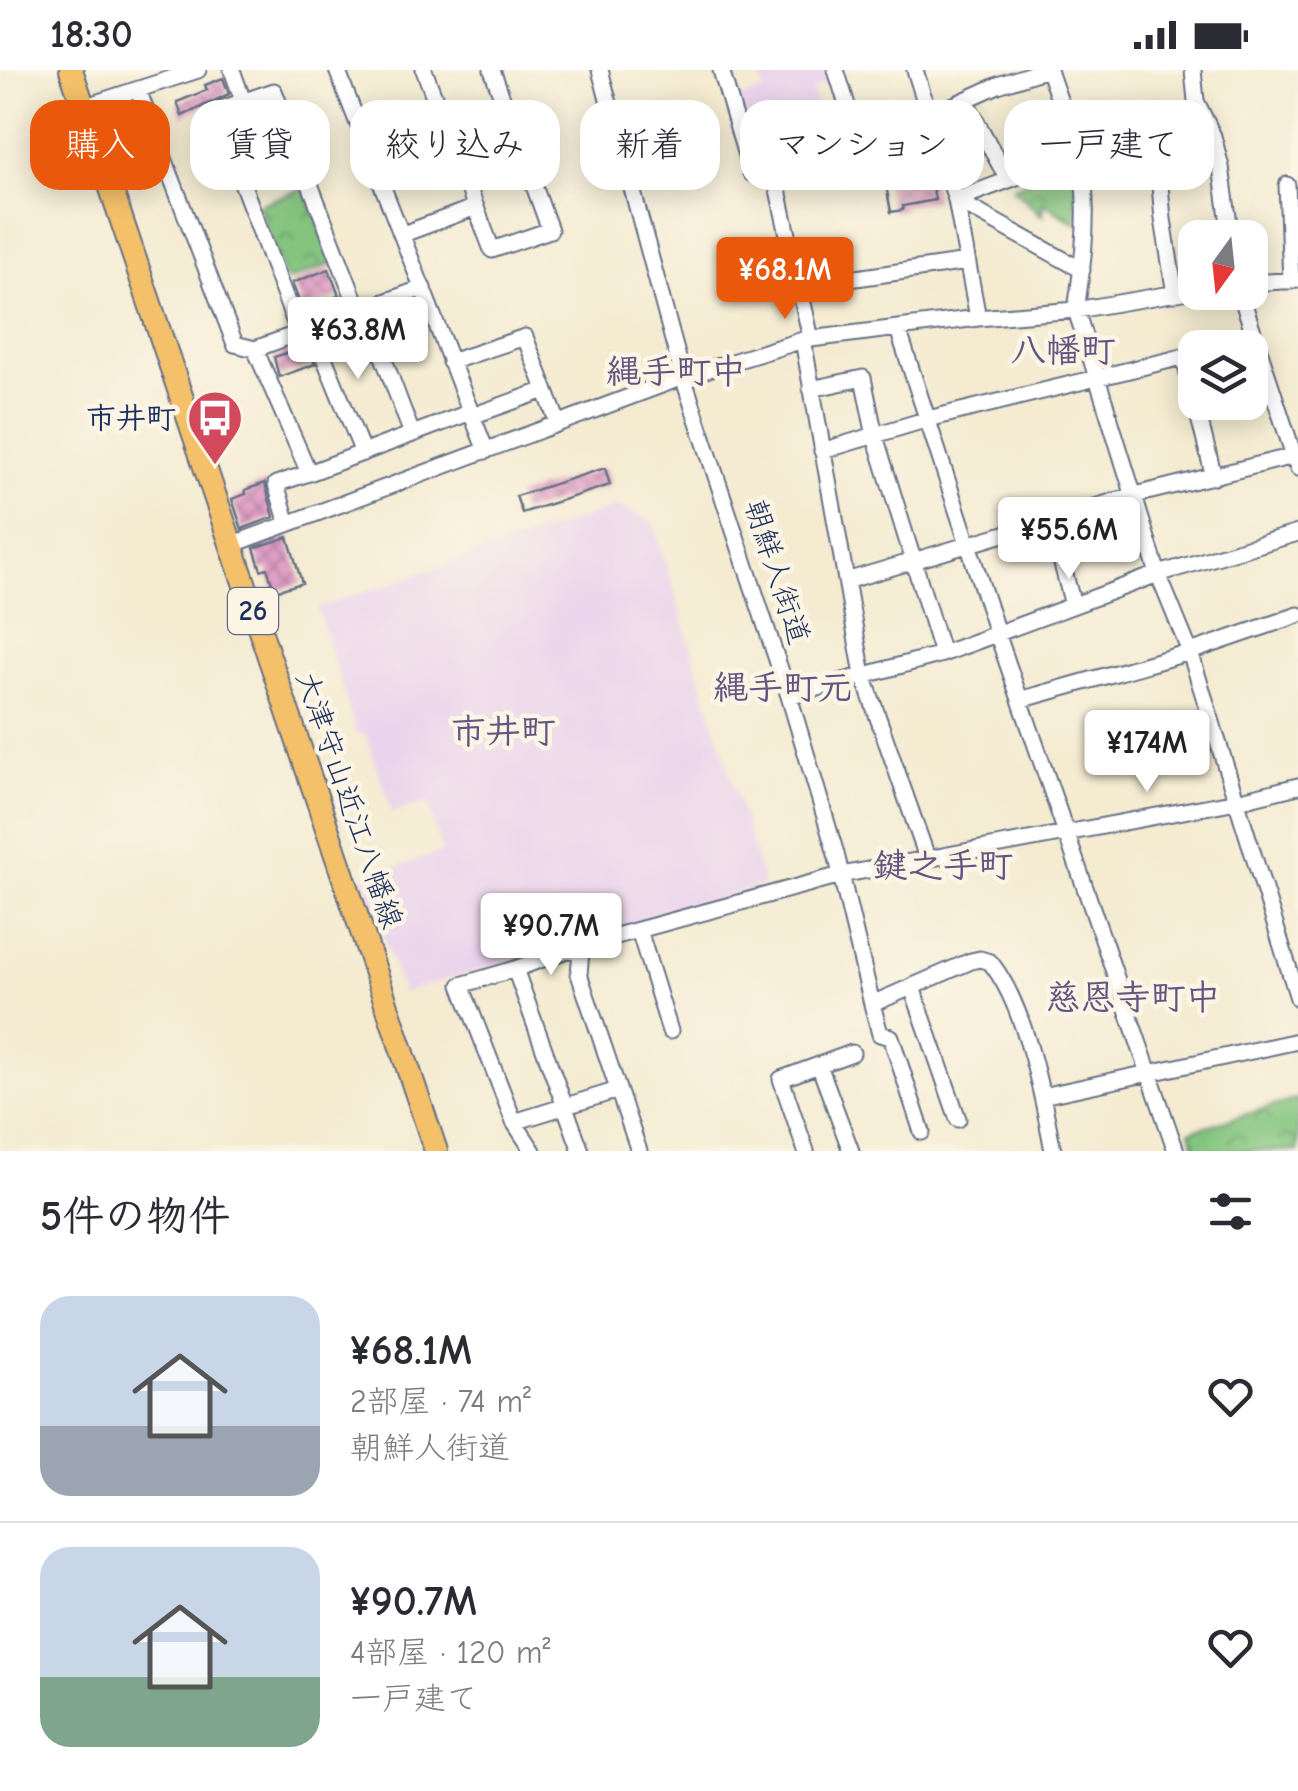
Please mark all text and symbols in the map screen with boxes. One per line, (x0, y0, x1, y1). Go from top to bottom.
text: 18:30 (50, 13, 133, 57)
chip: 購入 (30, 100, 170, 190)
chip: 賃貸 (190, 100, 330, 190)
chip: 絞り込み (350, 100, 560, 190)
chip: 新着 (580, 100, 720, 190)
chip: マンション (740, 100, 984, 190)
chip: 一戸建て (1004, 100, 1214, 190)
north arrow (1178, 220, 1268, 310)
map controls (1178, 220, 1268, 420)
pin: ¥68.1M (704, 237, 866, 322)
text: ¥68.1M (738, 251, 832, 288)
pin: ¥63.8M (277, 297, 439, 382)
text: ¥63.8M (310, 311, 406, 348)
district label: 八幡町 (1010, 330, 1116, 371)
button: layers (1178, 330, 1268, 420)
district label: 縄手町中 (606, 351, 746, 392)
bus stop icon: 市井町 (185, 388, 245, 467)
place label: 市井町 (86, 401, 176, 436)
street label: 朝鮮人街道 (737, 495, 817, 649)
pin: ¥55.6M (988, 497, 1150, 582)
text: ¥55.6M (1020, 511, 1118, 548)
road number: 26 (228, 588, 278, 634)
street label: 大津守山近江八幡線 (289, 667, 409, 933)
district label: 縄手町元 (713, 667, 853, 708)
pin: ¥174M (1077, 710, 1217, 795)
district label: 市井町 (450, 711, 556, 752)
text: ¥174M (1107, 724, 1187, 761)
district label: 鍵之手町 (873, 845, 1013, 886)
pin: ¥90.7M (470, 893, 632, 978)
text: ¥90.7M (503, 907, 599, 944)
district label: 慈恩寺町中 (1045, 977, 1221, 1018)
icon: filters (1203, 1184, 1258, 1239)
text: 5件の物件 (40, 1192, 230, 1241)
text: ¥68.1M (350, 1326, 472, 1375)
icon: home (120, 1336, 240, 1456)
icon: heart (1203, 1369, 1258, 1424)
text: 2部屋 · 74 m² (350, 1383, 531, 1420)
text: 朝鮮人街道 (350, 1429, 510, 1466)
text: ¥90.7M (350, 1577, 477, 1626)
icon: home (120, 1587, 240, 1707)
icon: heart (1203, 1620, 1258, 1675)
text: 4部屋 · 120 m² (350, 1634, 551, 1671)
text: 一戸建て (350, 1680, 478, 1717)

